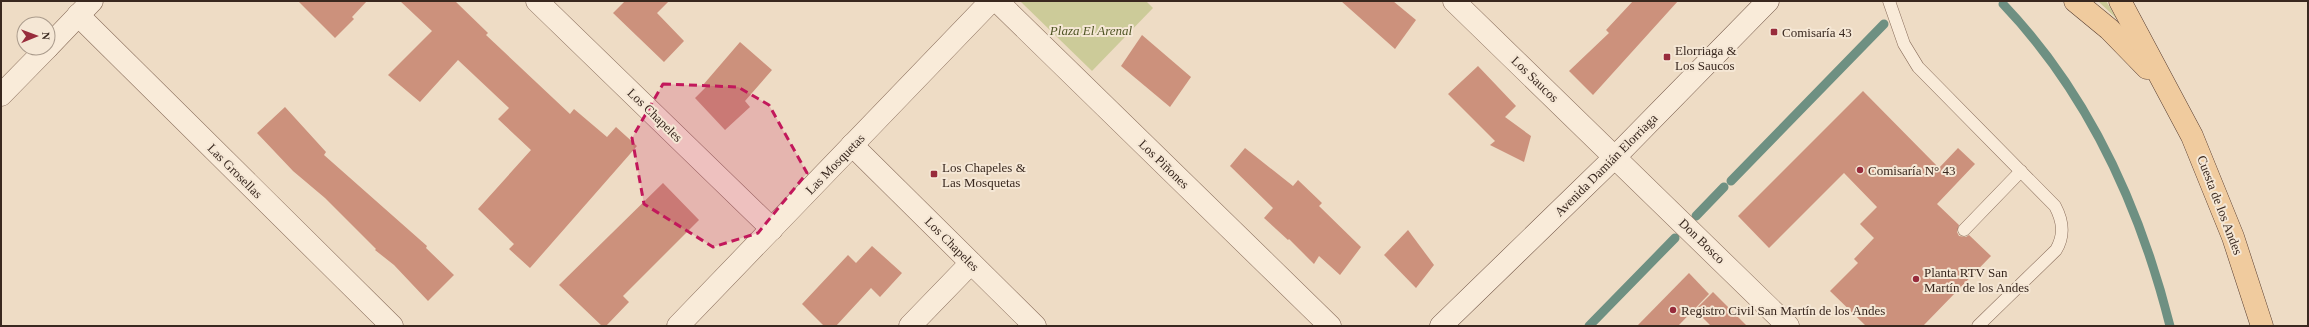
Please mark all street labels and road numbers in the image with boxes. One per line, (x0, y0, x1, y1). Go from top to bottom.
street label: Los Saucos (1508, 53, 1562, 105)
street label: Los Chapeles (624, 85, 686, 145)
street label: Avenida Damián Elorriaga (1552, 110, 1661, 219)
street label: Las Mosquetas (802, 131, 868, 197)
street label: Los Piñones (1136, 136, 1192, 192)
street label: Las Grosellas (205, 141, 265, 201)
street label: Cuesta de los Andes (2194, 153, 2246, 257)
street label: Los Chapeles (922, 214, 982, 274)
street label: Don Bosco (1676, 215, 1728, 267)

